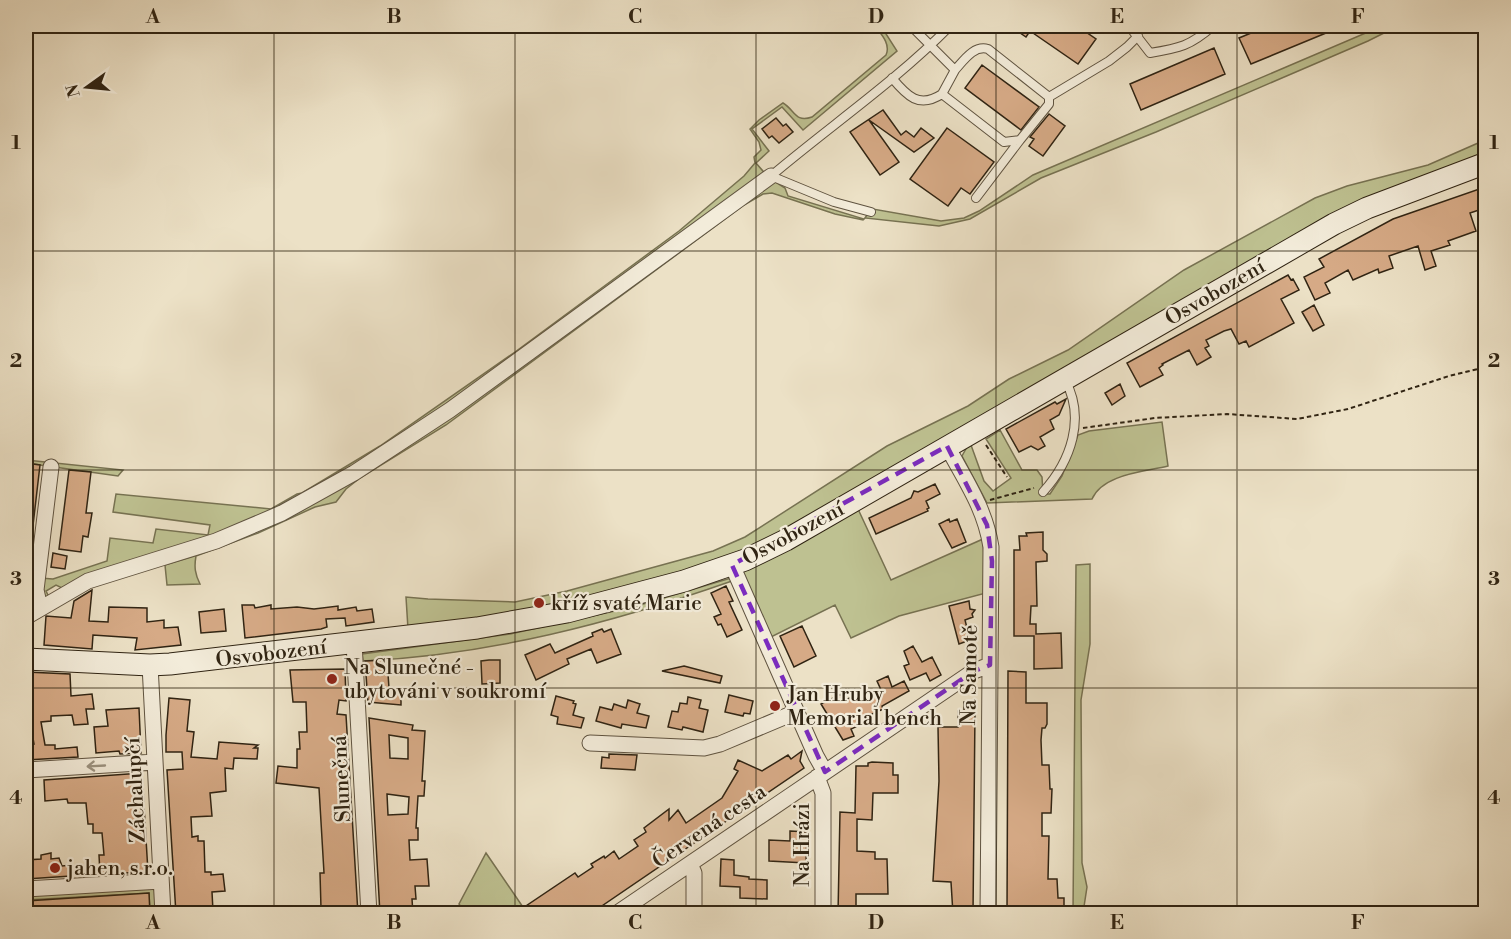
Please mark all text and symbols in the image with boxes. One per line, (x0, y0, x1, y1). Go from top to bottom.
text: A (145, 5, 161, 30)
text: B (386, 5, 402, 30)
text: C (628, 5, 642, 30)
text: D (868, 5, 884, 30)
text: E (1110, 5, 1124, 30)
text: F (1351, 5, 1365, 30)
north arrow (57, 57, 117, 117)
text: N (62, 82, 85, 99)
text: 1 (11, 131, 21, 156)
text: 1 (1489, 131, 1499, 156)
street label: Osvobození (1161, 253, 1271, 332)
text: 2 (10, 349, 22, 374)
text: 2 (1488, 349, 1500, 374)
street label: Osvobození (738, 496, 850, 572)
text: 3 (10, 567, 22, 592)
text: 3 (1488, 567, 1500, 592)
place label: kříž svaté Marie (551, 591, 702, 617)
marker: kříž svaté Marie (532, 596, 546, 610)
street label: Na Samotě (956, 624, 984, 726)
street label: Osvobození (214, 634, 329, 674)
place label: Na Slunečné - ubytováni v soukromí (344, 655, 547, 705)
marker: Na Slunečné - ubytováni v soukromí (325, 672, 339, 686)
place label: Jan Hruby Memorial bench (786, 682, 942, 732)
marker: Jan Hruby Memorial bench (768, 699, 782, 713)
street label: Slunečná (327, 734, 357, 823)
street label: Záchalupčí (120, 735, 152, 843)
one-way arrow (87, 760, 107, 771)
street label: Červená cesta (646, 776, 772, 875)
text: 4 (9, 786, 23, 811)
text: 4 (1487, 786, 1501, 811)
street label: Na Hrázi (790, 803, 816, 887)
place label: jahen, s.r.o. (66, 856, 173, 882)
marker: jahen, s.r.o. (48, 861, 62, 875)
text: A (145, 911, 161, 936)
text: B (386, 911, 402, 936)
text: C (628, 911, 642, 936)
text: D (868, 911, 884, 936)
text: E (1110, 911, 1124, 936)
text: F (1351, 911, 1365, 936)

